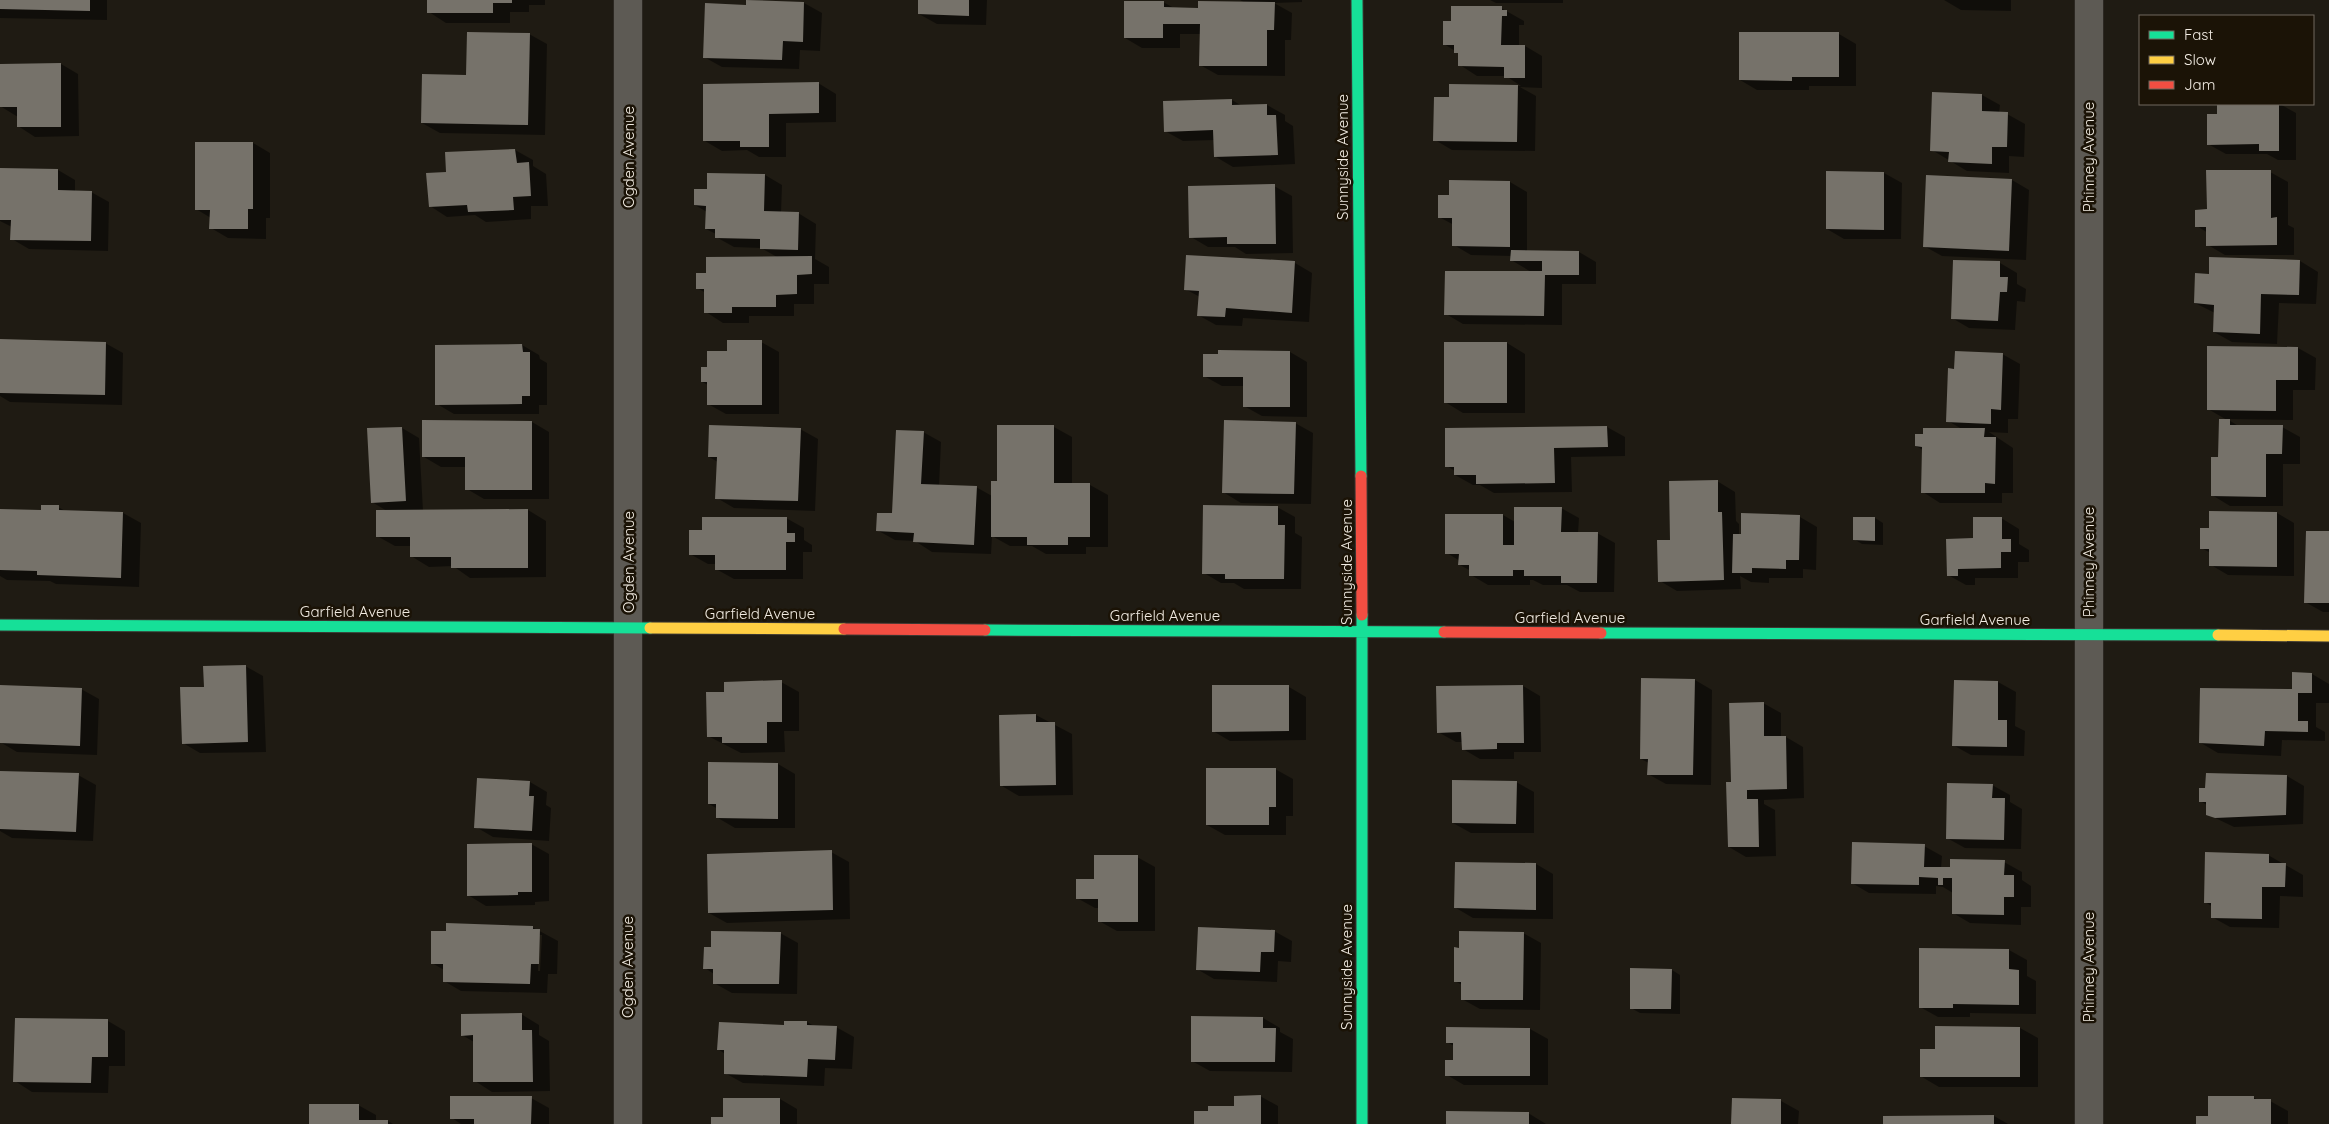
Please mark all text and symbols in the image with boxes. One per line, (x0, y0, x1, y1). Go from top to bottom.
legend (2139, 15, 2314, 105)
text: Fast (2184, 25, 2213, 44)
text: Slow (2184, 50, 2216, 69)
text: Jam (2184, 75, 2215, 94)
street label: Sunnyside Avenue (1333, 94, 1352, 220)
street label: Phinney Avenue (2079, 102, 2098, 212)
street label: Ogden Avenue (619, 106, 638, 208)
street label: Sunnyside Avenue (1337, 499, 1356, 625)
street label: Phinney Avenue (2079, 507, 2098, 617)
street label: Ogden Avenue (619, 511, 638, 613)
street label: Garfield Avenue (300, 602, 410, 621)
street label: Garfield Avenue (705, 604, 815, 623)
street label: Garfield Avenue (1110, 606, 1220, 625)
street label: Garfield Avenue (1515, 608, 1625, 627)
street label: Garfield Avenue (1920, 610, 2030, 629)
street label: Sunnyside Avenue (1337, 904, 1356, 1030)
street label: Phinney Avenue (2079, 912, 2098, 1022)
street label: Ogden Avenue (618, 916, 637, 1018)

